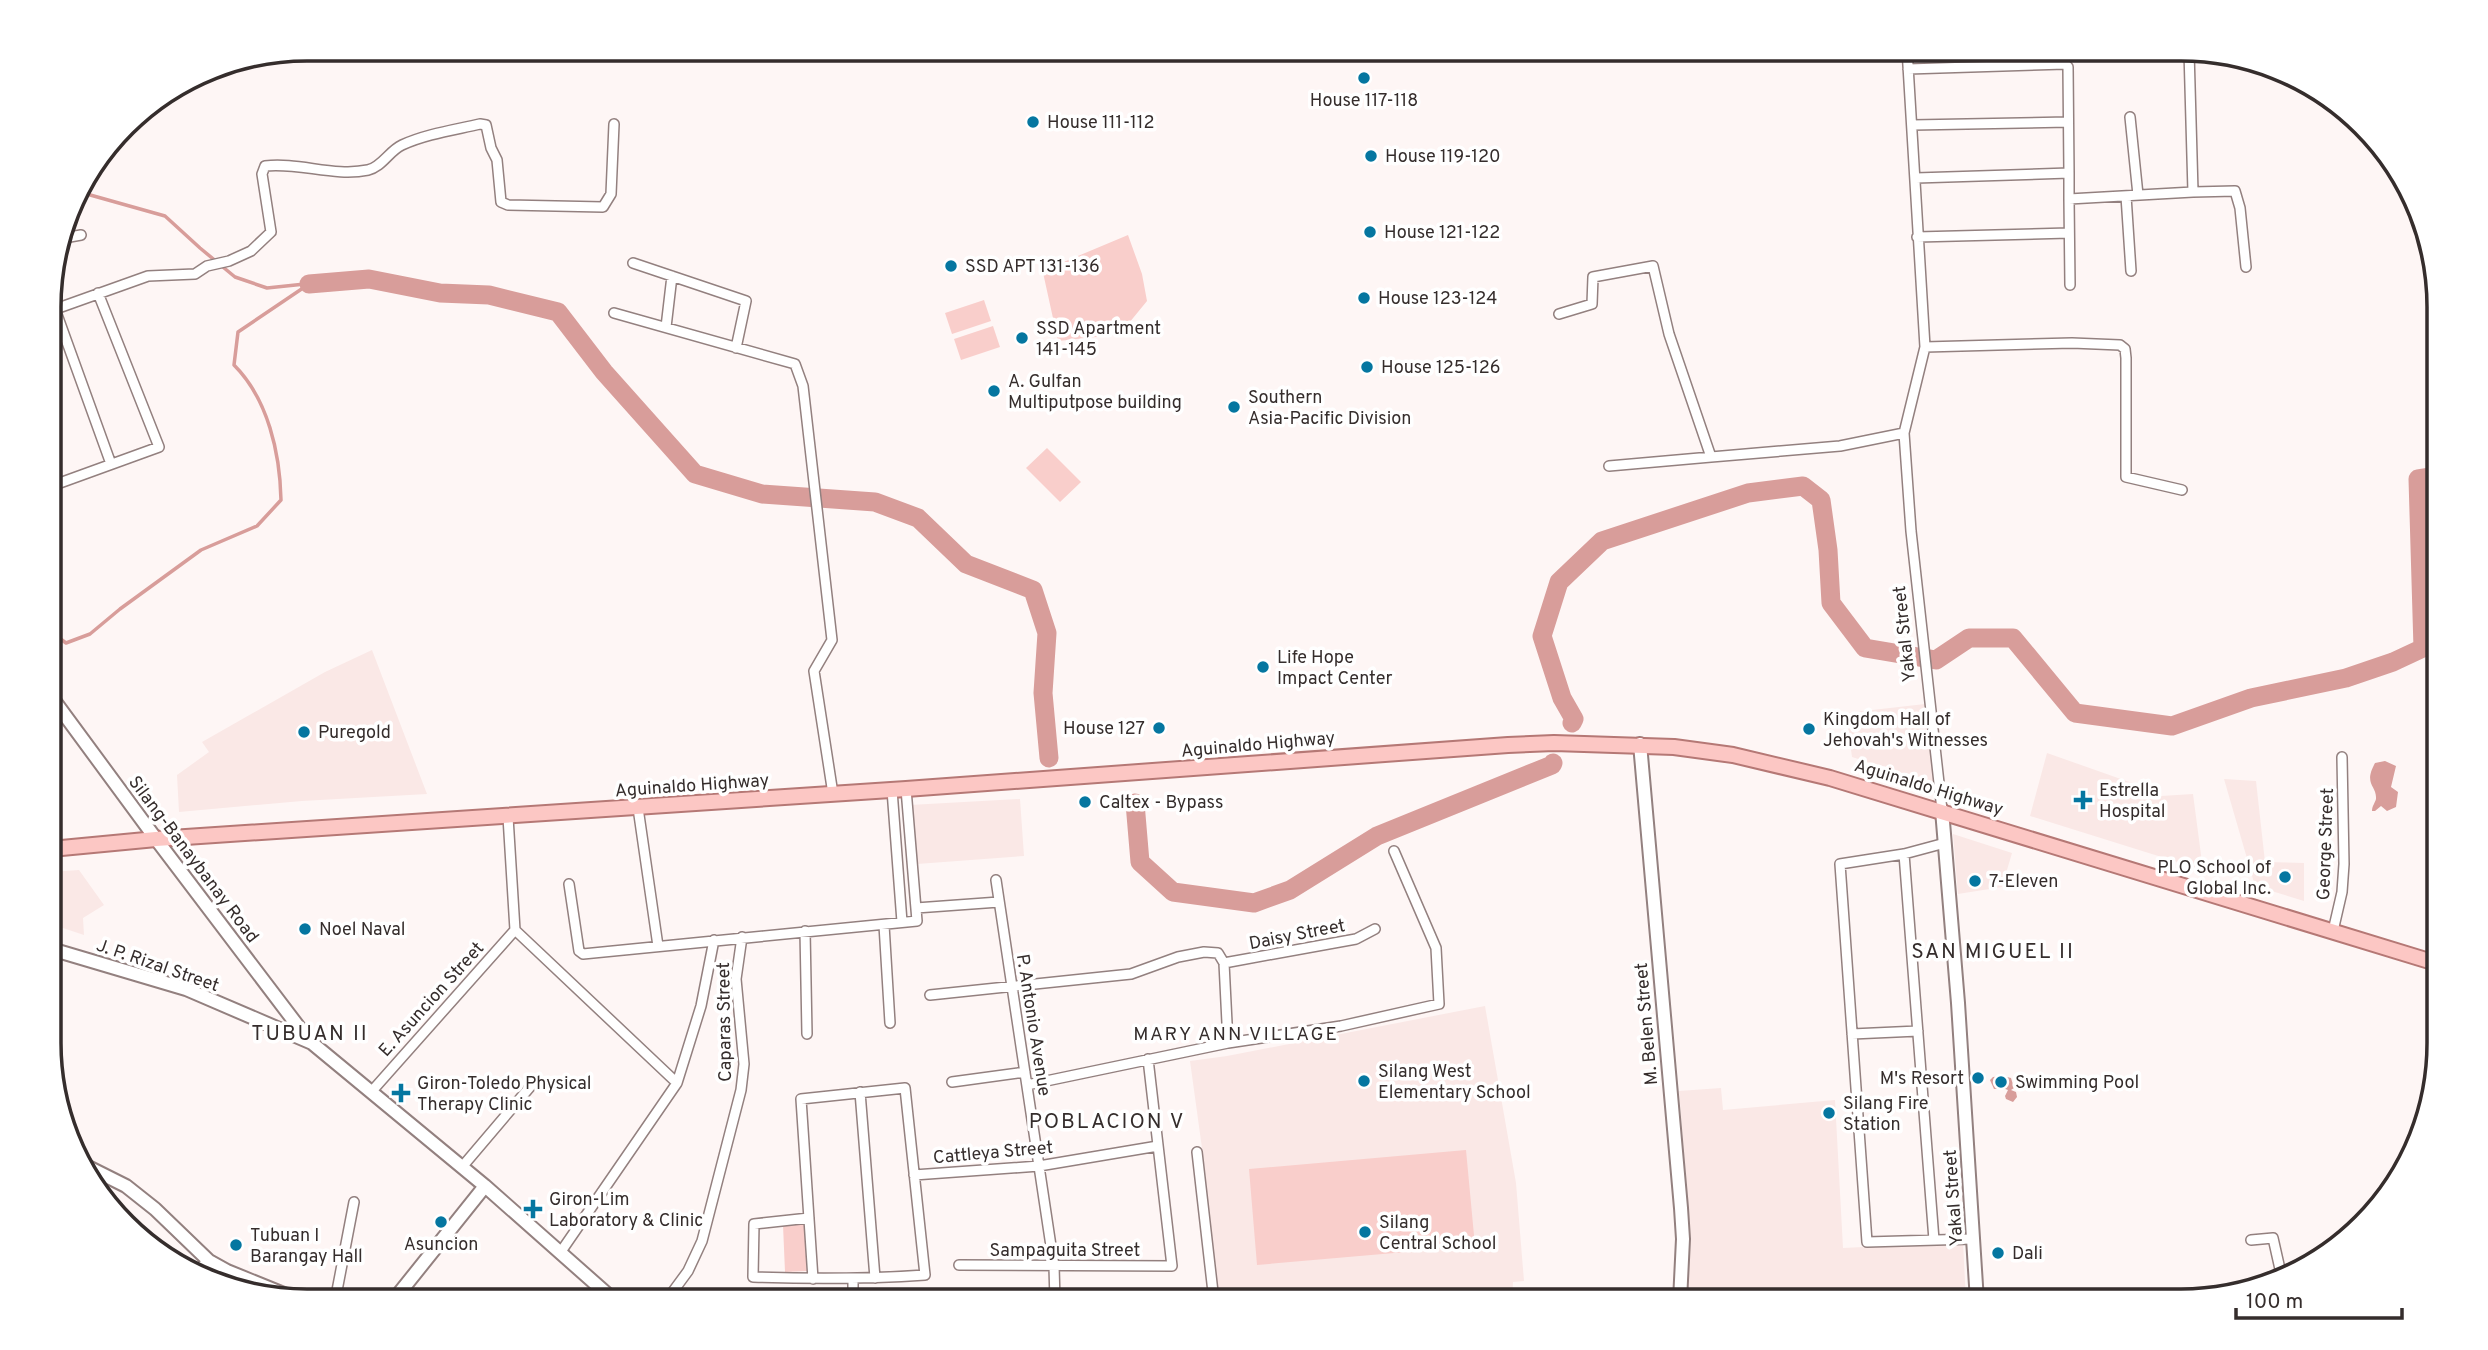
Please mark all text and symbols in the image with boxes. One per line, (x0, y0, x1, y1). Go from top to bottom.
marker: House 117-118 (1356, 70, 1372, 86)
place label: House 117-118 (1310, 90, 1418, 113)
place label: House 111-112 (1047, 112, 1155, 135)
marker: House 111-112 (1025, 114, 1041, 130)
place label: House 119-120 (1385, 146, 1501, 169)
marker: House 119-120 (1363, 148, 1379, 164)
place label: House 121-122 (1384, 222, 1500, 245)
marker: House 121-122 (1362, 224, 1378, 240)
place label: SSD APT 131-136 (965, 256, 1100, 279)
marker: SSD APT 131-136 (943, 258, 959, 274)
place label: House 123-124 (1378, 288, 1497, 311)
marker: House 123-124 (1356, 290, 1372, 306)
place label: SSD Apartment 141-145 (1036, 318, 1161, 362)
marker: SSD Apartment 141-145 (1014, 330, 1030, 346)
place label: House 125-126 (1381, 357, 1501, 380)
marker: House 125-126 (1359, 359, 1375, 375)
place label: A. Gulfan Multiputpose building (1008, 371, 1182, 415)
marker: A. Gulfan Multiputpose building (986, 383, 1002, 399)
place label: Southern Asia-Pacific Division (1248, 387, 1411, 431)
marker: Southern Asia-Pacific Division (1226, 399, 1242, 415)
street label: Yakal Street (1889, 584, 1922, 683)
place label: Life Hope Impact Center (1277, 647, 1393, 691)
marker: Life Hope Impact Center (1255, 659, 1271, 675)
place label: Kingdom Hall of Jehovah's Witnesses (1823, 709, 1988, 753)
place label: House 127 (1063, 718, 1145, 741)
marker: House 127 (1151, 720, 1167, 736)
marker: Kingdom Hall of Jehovah's Witnesses (1801, 721, 1817, 737)
place label: Puregold (318, 722, 391, 745)
marker: Puregold (296, 724, 312, 740)
street label: Aguinaldo Highway (1180, 727, 1336, 764)
street label: Aguinaldo Highway (1851, 755, 2006, 822)
street label: Aguinaldo Highway (614, 770, 770, 803)
street label: Silang-Banaybanay Road (122, 772, 263, 948)
place label: Estrella Hospital (2099, 780, 2166, 824)
street label: George Street (2313, 787, 2340, 901)
marker: Estrella Hospital (2073, 790, 2093, 810)
place label: Caltex - Bypass (1099, 792, 1223, 815)
marker: Caltex - Bypass (1077, 794, 1093, 810)
place label: PLO School of Global Inc. (2157, 857, 2271, 901)
marker: PLO School of Global Inc. (2277, 869, 2293, 885)
place label: 7-Eleven (1989, 871, 2058, 894)
marker: 7-Eleven (1967, 873, 1983, 889)
street label: Daisy Street (1247, 915, 1347, 956)
place label: Noel Naval (319, 919, 405, 942)
marker: Noel Naval (297, 921, 313, 937)
street label: J. P. Rizal Street (93, 935, 222, 998)
street label: E. Asuncion Street (374, 938, 490, 1062)
district label: SAN MIGUEL II (1911, 939, 2075, 966)
street label: P. Antonio Avenue (1010, 952, 1055, 1098)
street label: Caparas Street (713, 962, 738, 1082)
street label: M. Belen Street (1631, 962, 1664, 1086)
district label: TUBUAN II (251, 1021, 369, 1048)
district label: MARY ANN VILLAGE (1133, 1023, 1339, 1047)
place label: Silang West Elementary School (1378, 1061, 1531, 1105)
place label: M's Resort (1880, 1068, 1964, 1091)
marker: M's Resort (1970, 1070, 1986, 1086)
place label: Swimming Pool (2015, 1072, 2139, 1095)
place label: Giron-Toledo Physical Therapy Clinic (417, 1073, 592, 1117)
marker: Silang West Elementary School (1356, 1073, 1372, 1089)
marker: Swimming Pool (1993, 1074, 2009, 1090)
marker: Giron-Toledo Physical Therapy Clinic (391, 1083, 411, 1103)
place label: Silang Fire Station (1843, 1093, 1928, 1137)
marker: Silang Fire Station (1821, 1105, 1837, 1121)
district label: POBLACION V (1029, 1109, 1185, 1136)
street label: Cattleya Street (932, 1137, 1054, 1170)
street label: Yakal Street (1940, 1149, 1969, 1247)
place label: Giron-Lim Laboratory & Clinic (549, 1189, 703, 1233)
marker: Giron-Lim Laboratory & Clinic (523, 1199, 543, 1219)
place label: Silang Central School (1379, 1212, 1497, 1256)
marker: Asuncion (433, 1214, 449, 1230)
marker: Silang Central School (1357, 1224, 1373, 1240)
place label: Tubuan I Barangay Hall (250, 1225, 363, 1269)
place label: Asuncion (404, 1234, 478, 1257)
marker: Tubuan I Barangay Hall (228, 1237, 244, 1253)
street label: Sampaguita Street (990, 1240, 1140, 1263)
place label: Dali (2012, 1243, 2043, 1266)
marker: Dali (1990, 1245, 2006, 1261)
scale bar (2236, 1276, 2402, 1320)
text: 100 m (2246, 1289, 2303, 1316)

